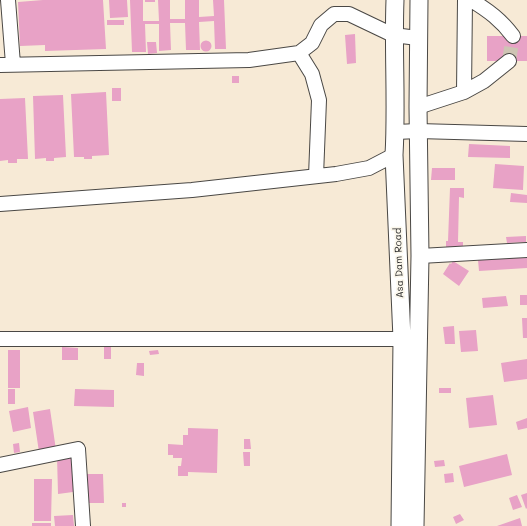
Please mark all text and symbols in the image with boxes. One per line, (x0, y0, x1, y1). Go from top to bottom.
street label: Asa Dam Road (392, 228, 406, 298)

